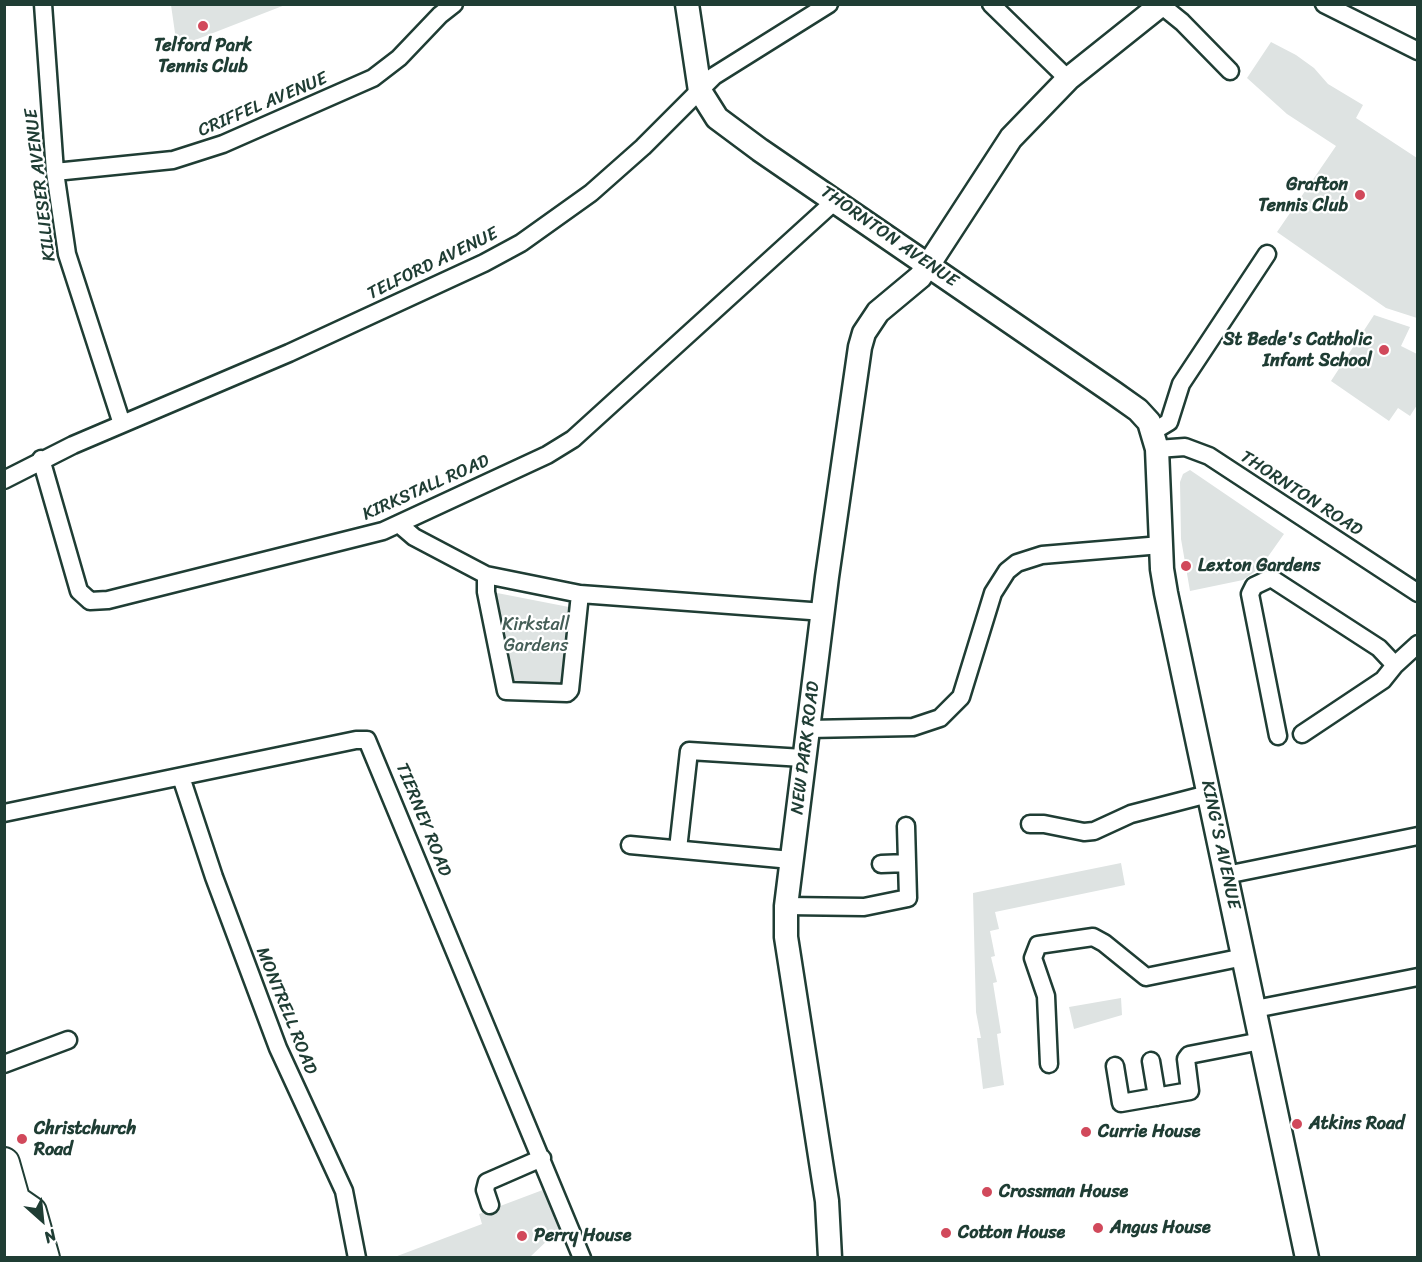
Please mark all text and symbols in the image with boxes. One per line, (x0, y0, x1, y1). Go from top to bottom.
marker: Telford Park Tennis Club (196, 19, 210, 33)
place label: Telford Park Tennis Club (154, 35, 252, 78)
street label: CRIFFEL AVENUE (195, 68, 331, 142)
street label: KILLIESER AVENUE (21, 107, 61, 263)
place label: Grafton Tennis Club (1258, 174, 1348, 216)
street label: THORNTON AVENUE (816, 181, 962, 293)
marker: Grafton Tennis Club (1353, 188, 1367, 202)
street label: TELFORD AVENUE (364, 223, 502, 305)
place label: St Bede's Catholic Infant School (1223, 329, 1372, 372)
marker: St Bede's Catholic Infant School (1377, 343, 1391, 357)
street label: THORNTON ROAD (1236, 446, 1366, 542)
street label: KIRKSTALL ROAD (359, 450, 493, 526)
place label: Lexton Gardens (1198, 555, 1321, 577)
marker: Lexton Gardens (1179, 559, 1193, 573)
park label: Kirkstall Gardens (502, 614, 570, 656)
street label: NEW PARK ROAD (787, 680, 825, 816)
street label: TIERNEY ROAD (390, 760, 456, 880)
street label: KING'S AVENUE (1196, 779, 1244, 911)
street label: MONTRELL ROAD (251, 944, 321, 1078)
place label: Atkins Road (1309, 1113, 1405, 1135)
marker: Atkins Road (1290, 1117, 1304, 1131)
place label: Christchurch Road (34, 1118, 136, 1160)
place label: Currie House (1098, 1121, 1200, 1143)
marker: Currie House (1079, 1125, 1093, 1139)
marker: Christchurch Road (15, 1132, 29, 1146)
place label: Crossman House (999, 1181, 1128, 1203)
marker: Crossman House (980, 1185, 994, 1199)
north arrow (12, 1190, 72, 1250)
place label: Angus House (1110, 1217, 1211, 1239)
text: N (39, 1221, 62, 1252)
marker: Angus House (1091, 1221, 1105, 1235)
place label: Cotton House (958, 1222, 1065, 1244)
place label: Perry House (534, 1225, 631, 1247)
marker: Cotton House (939, 1226, 953, 1240)
marker: Perry House (515, 1229, 529, 1243)

